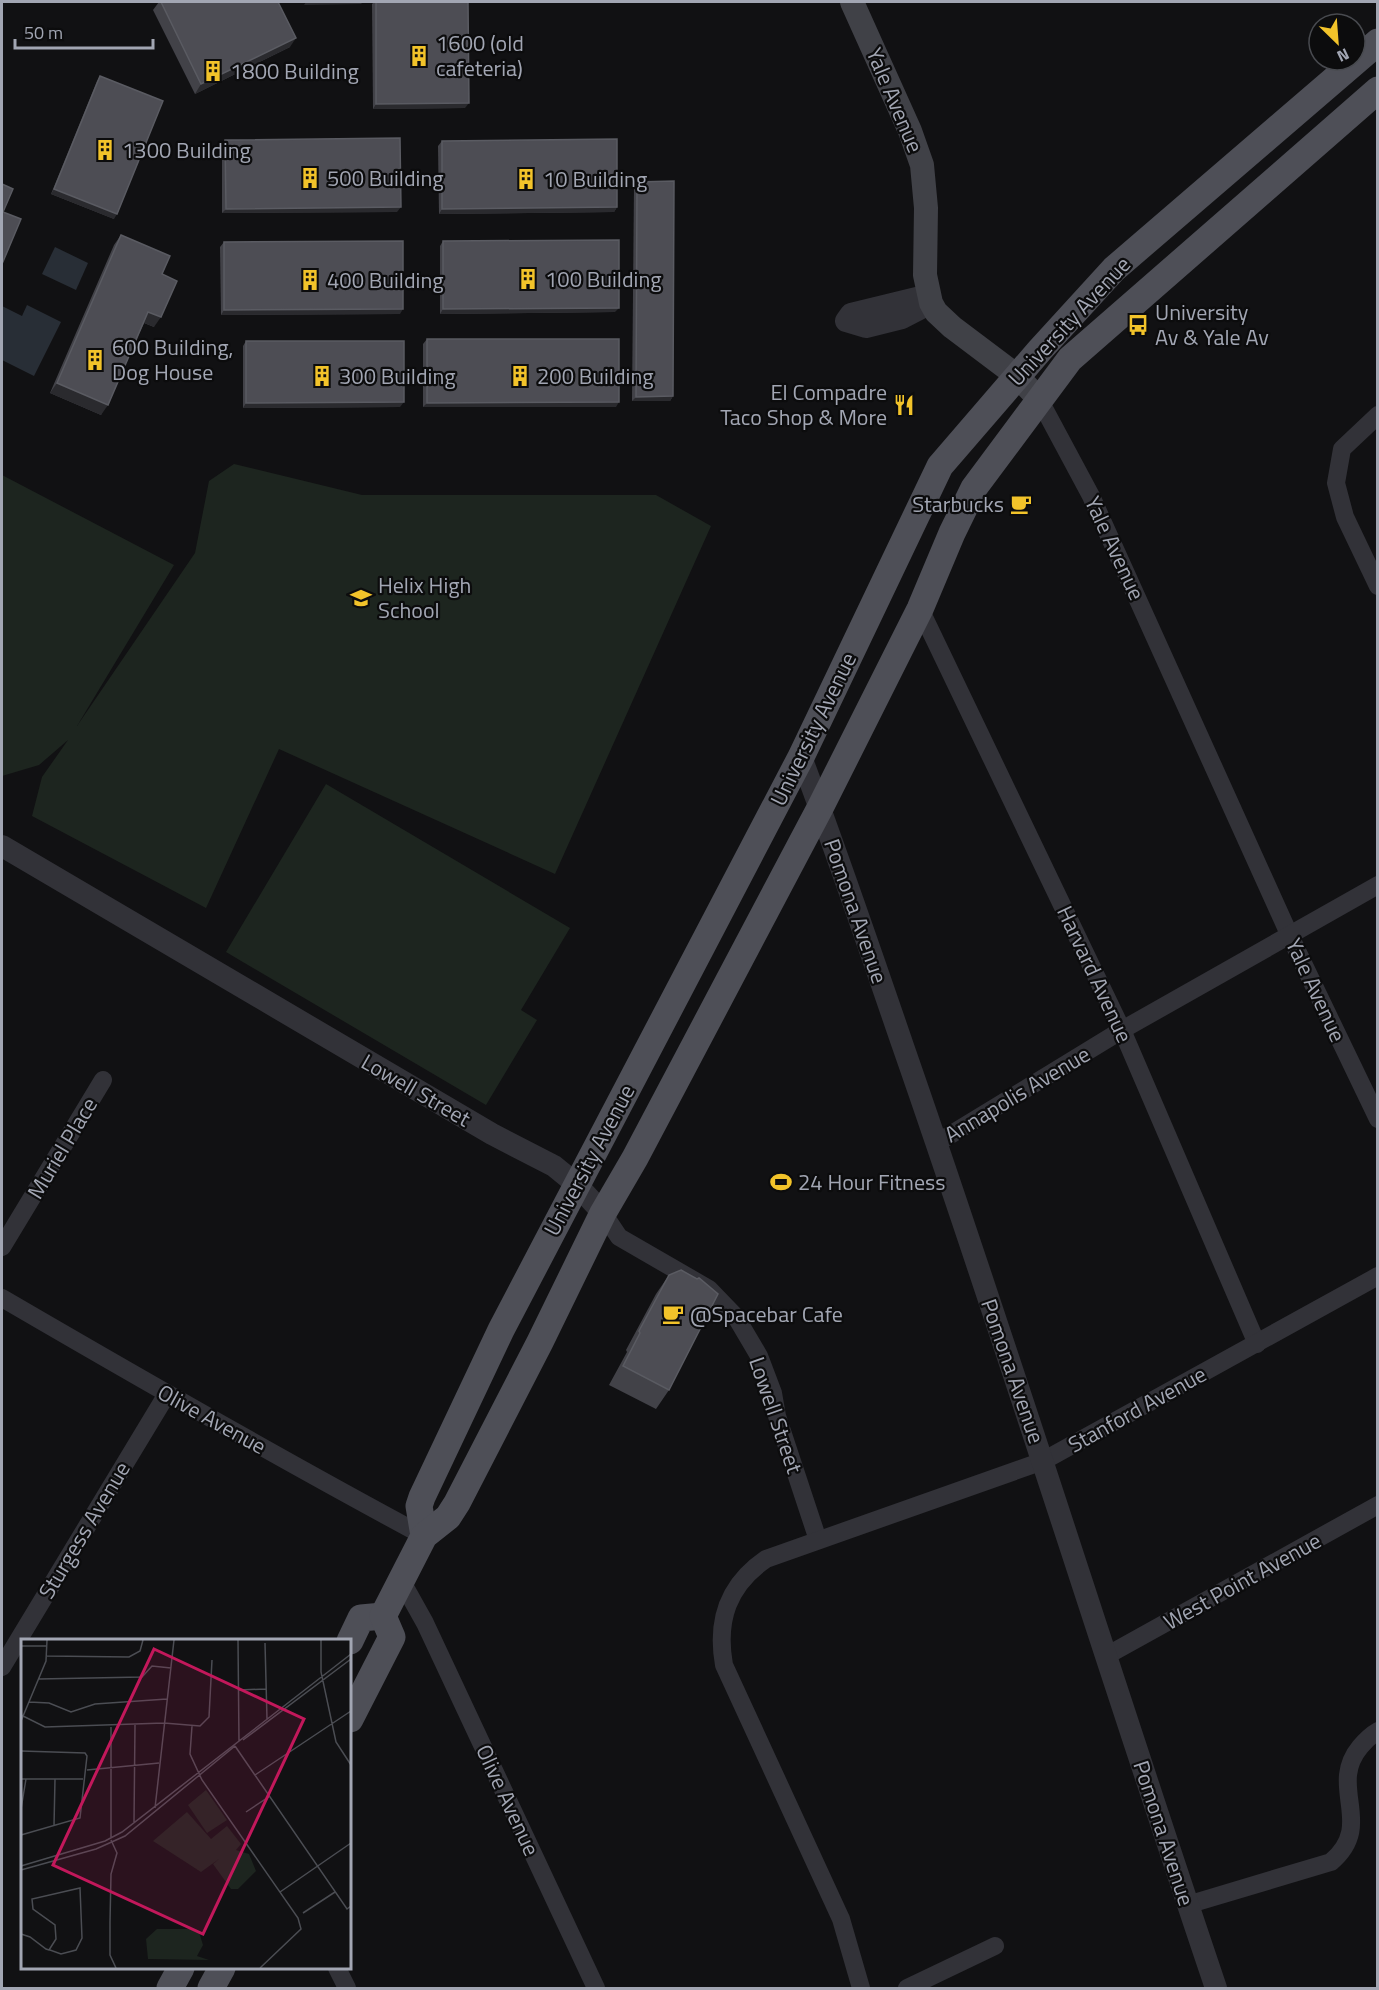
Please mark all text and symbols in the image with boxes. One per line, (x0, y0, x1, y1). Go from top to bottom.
scale bar (15, 12, 153, 50)
north arrow (1307, 12, 1367, 72)
text: 50 m (24, 19, 63, 46)
place label: 1600 (old cafeteria) (436, 26, 524, 85)
street label: Yale Avenue (858, 42, 932, 158)
text: N (1333, 42, 1353, 69)
building icon: 1600 (old cafeteria) (407, 44, 431, 68)
place label: 1800 Building (230, 54, 359, 88)
building icon: 1800 Building (201, 59, 225, 83)
place label: 1300 Building (122, 133, 251, 167)
building icon: 1300 Building (93, 138, 117, 162)
place label: 500 Building (327, 161, 444, 195)
place label: 10 Building (543, 162, 647, 196)
building icon: 500 Building (298, 166, 322, 190)
building icon: 10 Building (514, 167, 538, 191)
street label: University Avenue (1000, 248, 1138, 394)
place label: 100 Building (545, 262, 662, 296)
place label: 400 Building (327, 263, 444, 297)
building icon: 100 Building (516, 267, 540, 291)
building icon: 400 Building (298, 268, 322, 292)
place label: University Av & Yale Av (1155, 295, 1269, 354)
bus stop icon: University Av & Yale Av (1126, 313, 1150, 337)
place label: 600 Building, Dog House (112, 330, 233, 389)
building icon: 600 Building, Dog House (83, 348, 107, 372)
place label: 300 Building (339, 359, 456, 393)
place label: 200 Building (537, 359, 654, 393)
building icon: 300 Building (310, 364, 334, 388)
building icon: 200 Building (508, 364, 532, 388)
place label: El Compadre Taco Shop & More (720, 375, 887, 434)
restaurant icon: El Compadre Taco Shop & More (892, 393, 916, 417)
place label: Starbucks (912, 487, 1004, 521)
street label: Yale Avenue (1076, 490, 1154, 606)
cafe icon: Starbucks (1009, 492, 1033, 516)
place label: Helix High School (378, 568, 471, 627)
school or university icon: Helix High School (349, 586, 373, 610)
street label: University Avenue (761, 647, 865, 811)
street label: Pomona Avenue (815, 834, 897, 988)
street label: Harvard Avenue (1048, 900, 1142, 1048)
street label: Yale Avenue (1277, 932, 1355, 1048)
street label: Annapolis Avenue (938, 1037, 1096, 1151)
street label: Lowell Street (355, 1045, 477, 1135)
street label: University Avenue (535, 1078, 643, 1242)
street label: Muriel Place (18, 1091, 106, 1205)
place label: 24 Hour Fitness (798, 1165, 945, 1199)
sports icon: 24 Hour Fitness (769, 1170, 793, 1194)
street label: Pomona Avenue (972, 1294, 1054, 1448)
place label: @Spacebar Cafe (690, 1297, 843, 1331)
cafe icon: @Spacebar Cafe (661, 1302, 685, 1326)
street label: Lowell Street (740, 1352, 812, 1478)
street label: Stanford Avenue (1062, 1357, 1212, 1461)
street label: Olive Avenue (151, 1375, 273, 1463)
street label: Sturgess Avenue (29, 1455, 139, 1605)
street label: West Point Avenue (1157, 1524, 1327, 1638)
inset map (21, 1639, 351, 1969)
street label: Olive Avenue (467, 1739, 549, 1861)
street label: Pomona Avenue (1124, 1756, 1204, 1910)

